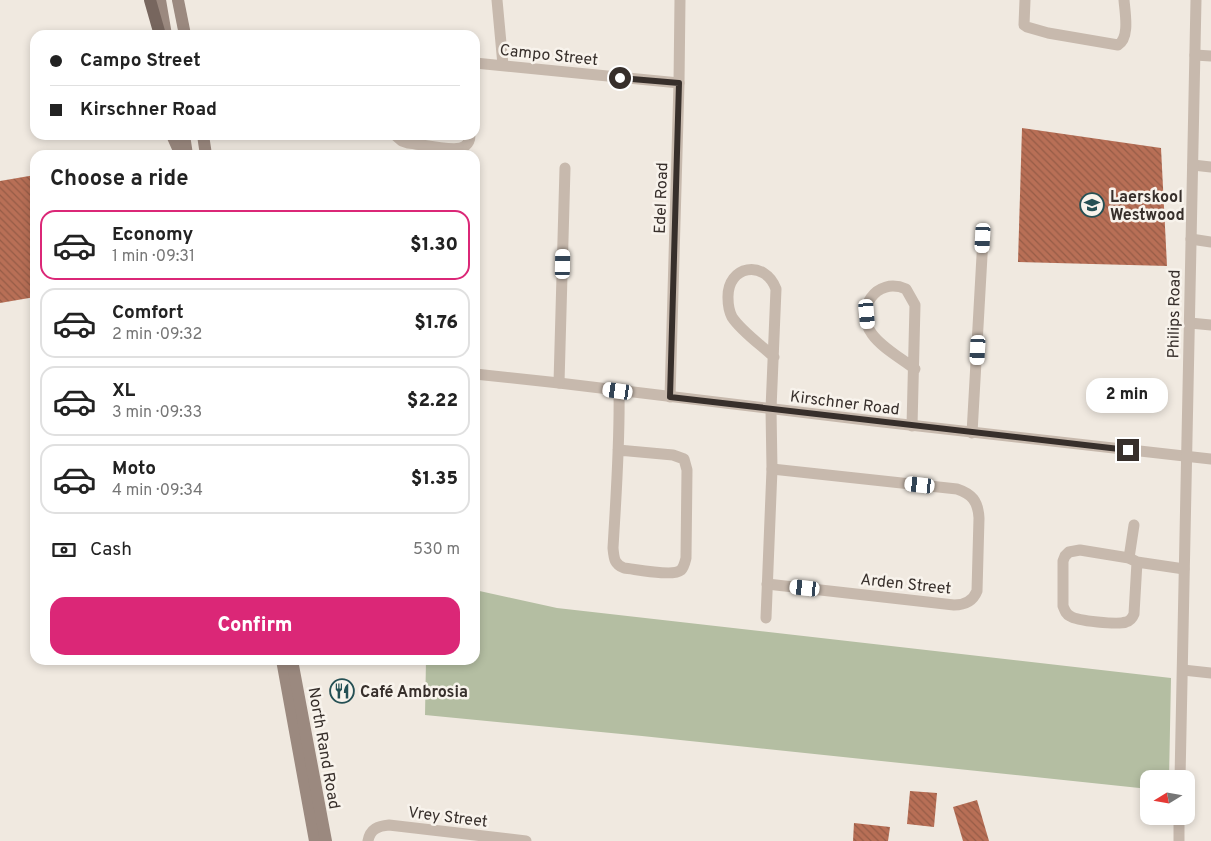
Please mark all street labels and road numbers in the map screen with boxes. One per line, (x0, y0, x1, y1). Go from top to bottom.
street label: Campo Street (499, 41, 599, 71)
street label: Edel Road (651, 162, 673, 234)
street label: Philips Road (1164, 270, 1186, 358)
street label: Kirschner Road (789, 387, 901, 421)
street label: Arden Street (859, 570, 952, 600)
street label: North Rand Road (302, 686, 344, 811)
street label: Vrey Street (407, 803, 489, 833)

